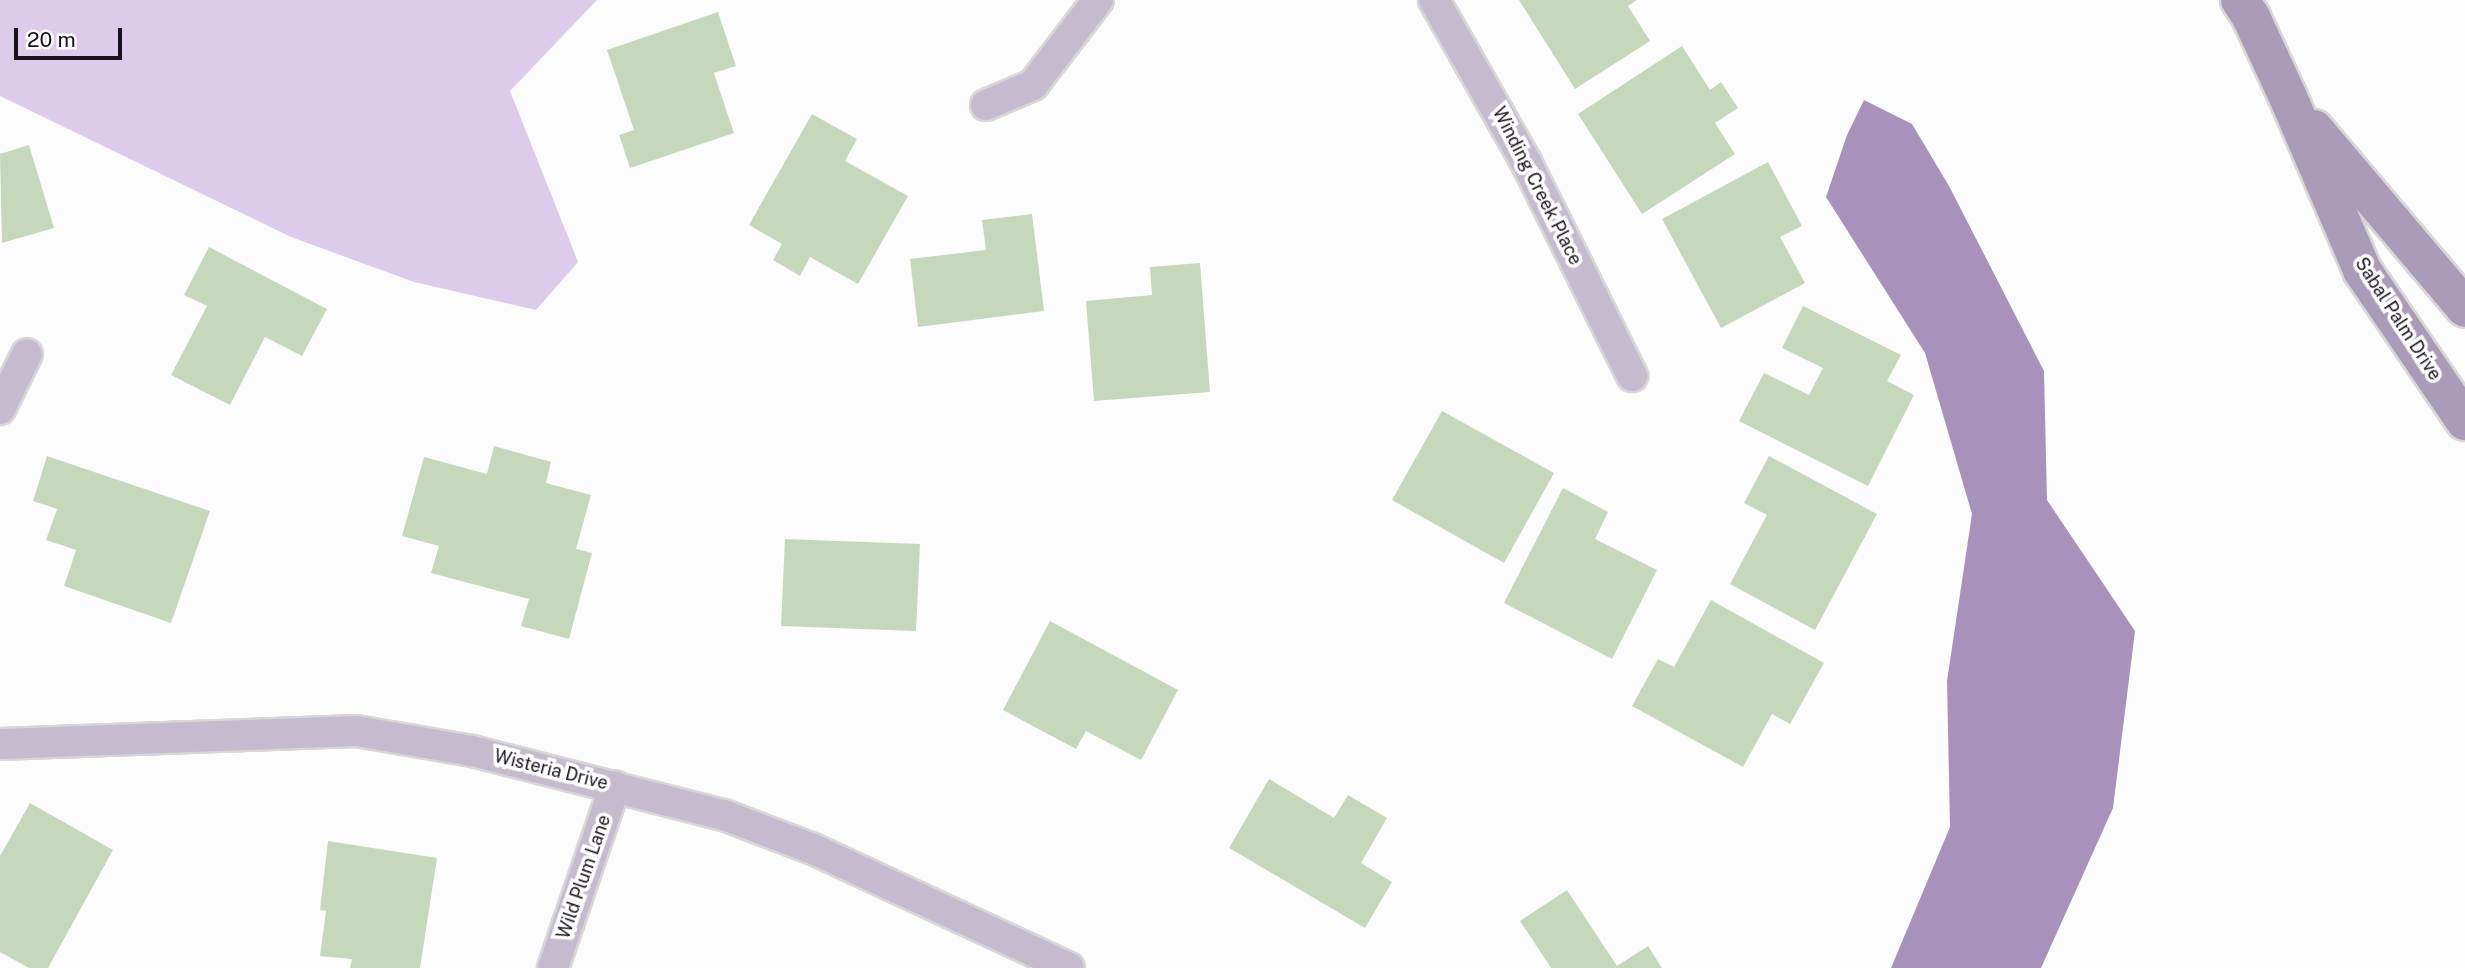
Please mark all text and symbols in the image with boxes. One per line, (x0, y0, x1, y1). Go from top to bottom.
scale bar (18, 14, 126, 58)
text: 20 m (27, 27, 76, 52)
street label: Winding Creek Place (1488, 103, 1586, 269)
street label: Sabal Palm Drive (2350, 254, 2446, 384)
street label: Wisteria Drive (492, 745, 610, 795)
street label: Wild Plum Lane (553, 812, 615, 942)

